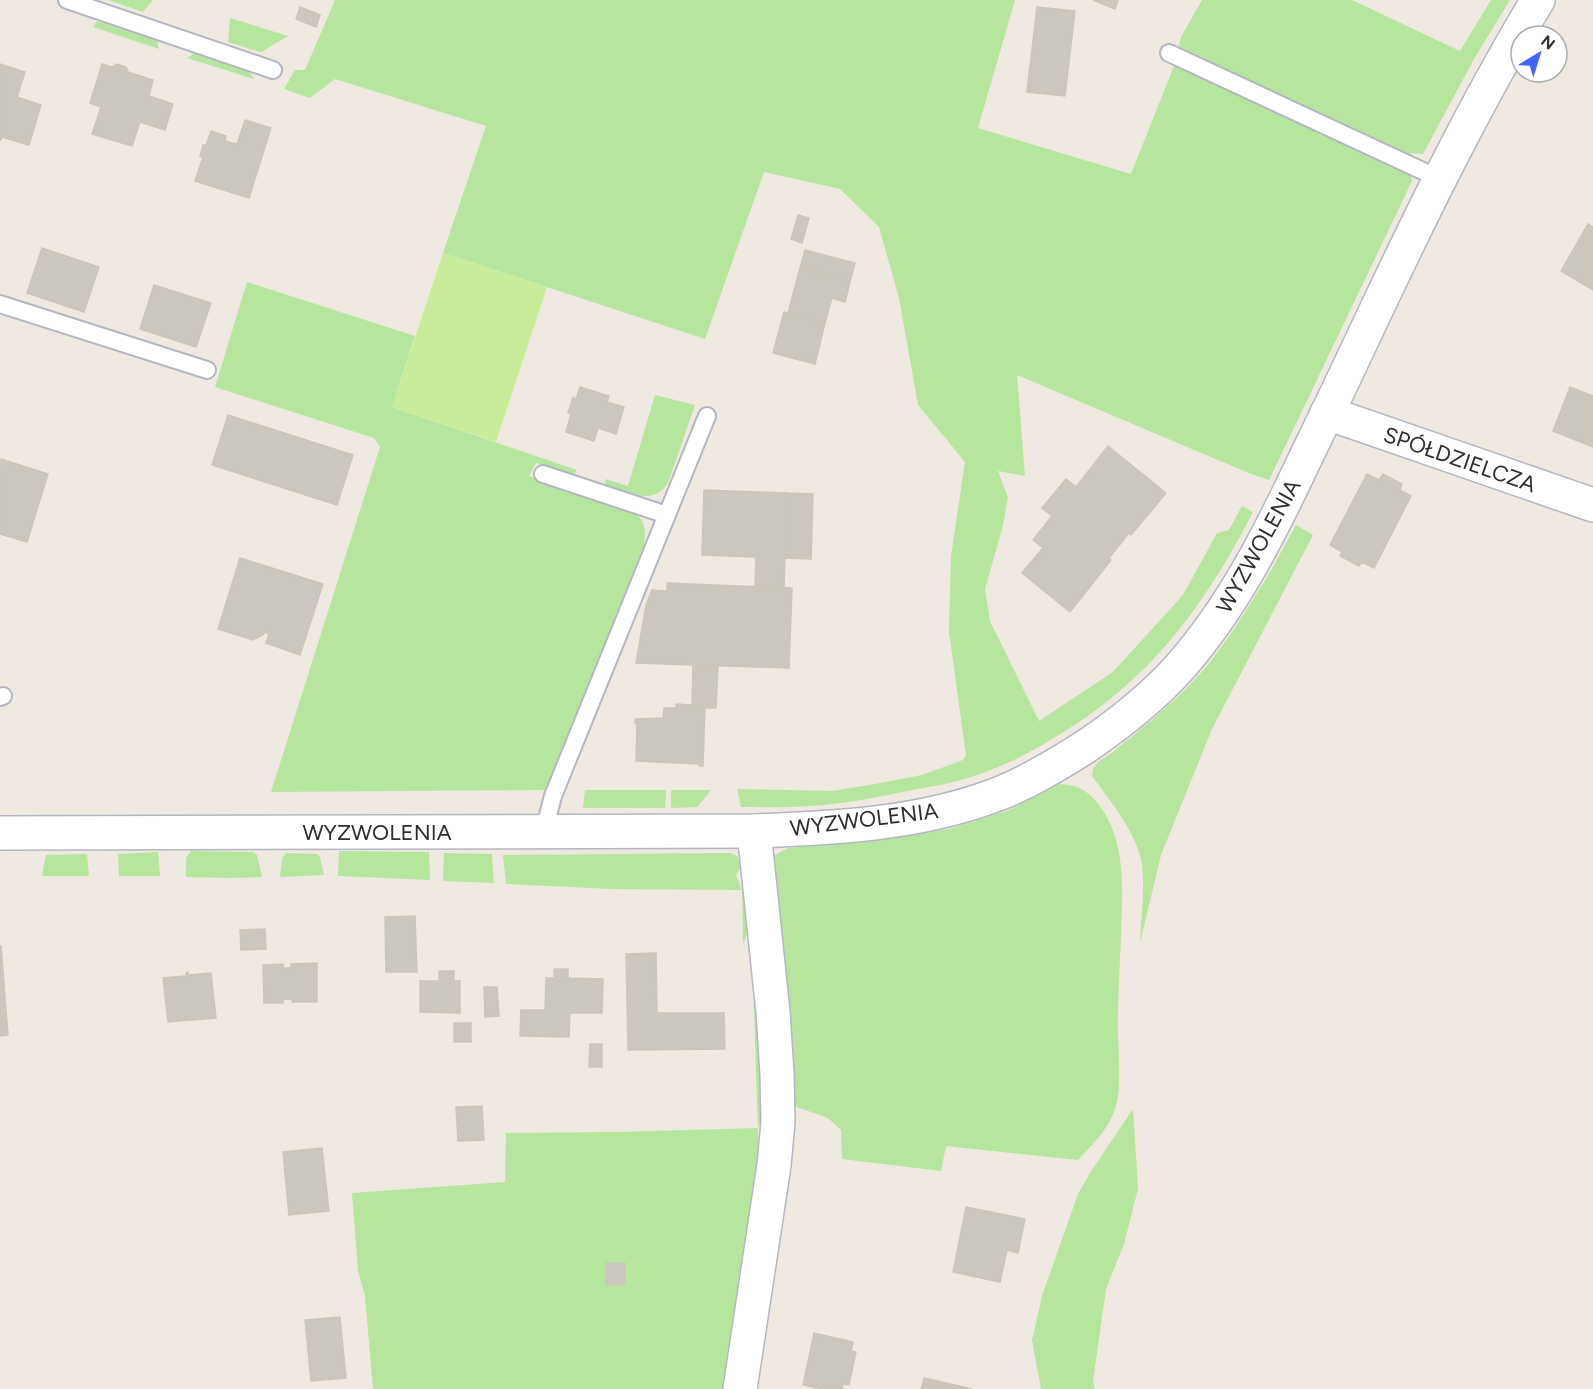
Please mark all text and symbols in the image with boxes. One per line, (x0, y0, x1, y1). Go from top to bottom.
north arrow (1509, 24, 1569, 84)
text: N (1537, 31, 1559, 54)
street label: SPÓŁDZIELCZA (1380, 421, 1540, 498)
street label: WYZWOLENIA (1210, 474, 1306, 618)
street label: WYZWOLENIA (788, 797, 940, 842)
street label: WYZWOLENIA (302, 819, 452, 846)

